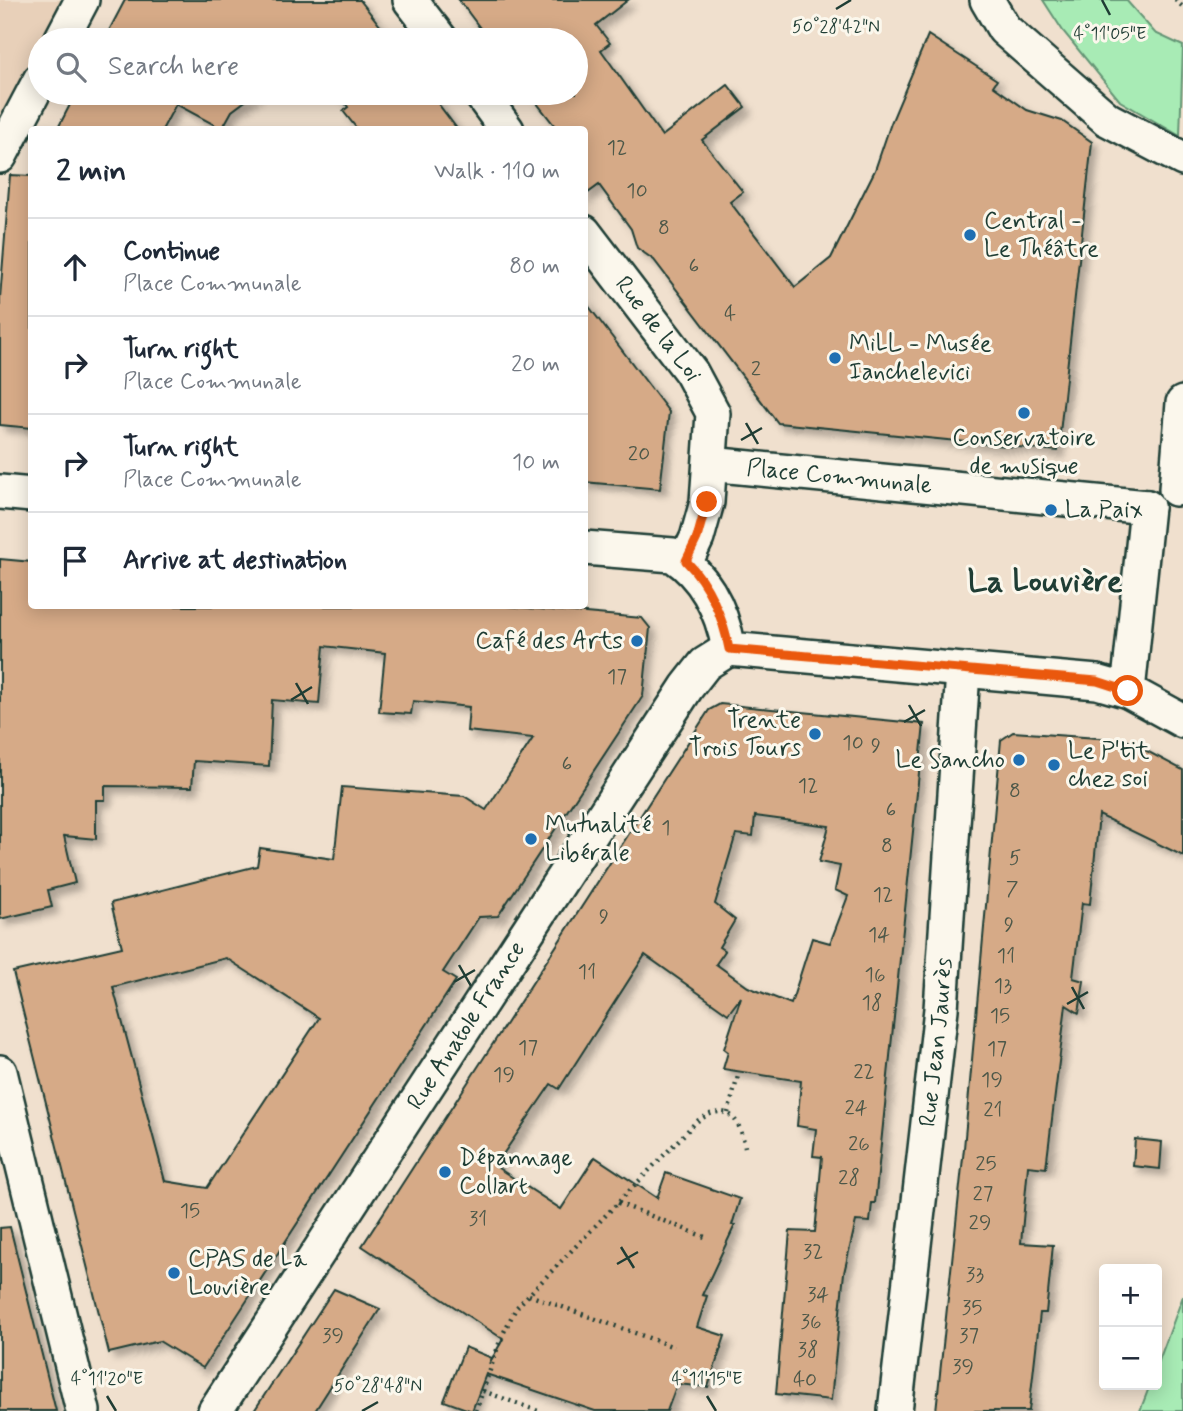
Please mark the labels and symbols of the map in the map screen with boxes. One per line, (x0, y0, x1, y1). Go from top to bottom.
text: 50°28'42"N (792, 15, 880, 39)
text: 4°11'05"E (1074, 22, 1146, 46)
house number: 12 (607, 134, 627, 162)
house number: 10 (626, 177, 648, 205)
place label: Central - Le Théâtre (984, 206, 1099, 265)
house number: 8 (658, 214, 670, 242)
marker: Central - Le Théâtre (962, 227, 978, 243)
house number: 6 (689, 252, 699, 280)
street label: Rue de la Loi (608, 270, 709, 387)
house number: 4 (724, 300, 736, 328)
place label: MiLL - Musée Ianchelevici (849, 329, 992, 388)
marker: MiLL - Musée Ianchelevici (827, 350, 843, 366)
house number: 2 (751, 355, 761, 383)
marker: Conservatoire de musique (1016, 405, 1032, 421)
place label: Conservatoire de musique (952, 423, 1096, 482)
house number: 20 (628, 440, 650, 468)
street label: Place Communale (745, 452, 934, 501)
route end (691, 486, 722, 517)
place label: La Paix (1065, 495, 1143, 526)
marker: La Paix (1043, 502, 1059, 518)
district label: La Louvière (967, 561, 1123, 603)
place label: Café des Arts (475, 626, 623, 657)
marker: Café des Arts (629, 633, 645, 649)
house number: 17 (607, 663, 627, 691)
route start (1112, 675, 1143, 706)
place label: Trente Trois Tours (689, 705, 801, 764)
marker: Trente Trois Tours (807, 726, 823, 742)
house number: 10 (842, 729, 864, 757)
house number: 9 (871, 732, 881, 760)
place label: Le P'tit chez soi (1068, 736, 1150, 795)
place label: Le Sancho (895, 745, 1005, 776)
house number: 6 (562, 750, 572, 778)
marker: Le Sancho (1011, 752, 1027, 768)
marker: Le P'tit chez soi (1046, 757, 1062, 773)
house number: 12 (798, 772, 818, 800)
house number: 8 (1009, 777, 1021, 805)
house number: 6 (886, 796, 896, 824)
place label: Mutualité Libérale (545, 810, 652, 869)
house number: 1 (661, 814, 671, 842)
marker: Mutualité Libérale (523, 831, 539, 847)
house number: 8 (881, 832, 893, 860)
house number: 5 (1009, 844, 1021, 872)
house number: 7 (1006, 875, 1019, 903)
house number: 12 (873, 881, 893, 909)
house number: 9 (599, 903, 609, 931)
house number: 9 (1004, 911, 1014, 939)
house number: 14 (868, 921, 890, 949)
street label: Rue Anatole France (400, 935, 532, 1116)
house number: 11 (997, 942, 1015, 970)
street label: Rue Jean Jaurès (912, 956, 960, 1129)
house number: 11 (578, 958, 596, 986)
house number: 16 (865, 961, 886, 989)
house number: 13 (994, 972, 1012, 1000)
house number: 18 (862, 989, 882, 1017)
house number: 15 (990, 1002, 1010, 1030)
house number: 17 (518, 1034, 538, 1062)
house number: 17 (987, 1035, 1007, 1063)
house number: 22 (853, 1058, 875, 1086)
house number: 19 (493, 1061, 515, 1089)
house number: 19 (981, 1066, 1003, 1094)
house number: 24 (844, 1094, 868, 1122)
house number: 21 (983, 1096, 1003, 1124)
house number: 26 (848, 1130, 870, 1158)
place label: Dépannage Collart (459, 1143, 573, 1202)
house number: 25 (975, 1150, 997, 1178)
marker: Dépannage Collart (437, 1164, 453, 1180)
house number: 28 (838, 1164, 860, 1192)
house number: 27 (973, 1180, 993, 1208)
house number: 15 (180, 1197, 200, 1225)
house number: 31 (469, 1205, 487, 1233)
house number: 29 (969, 1209, 991, 1237)
house number: 32 (803, 1238, 823, 1266)
place label: CPAS de La Louvière (188, 1244, 308, 1303)
house number: 33 (966, 1261, 984, 1289)
marker: CPAS de La Louvière (166, 1265, 182, 1281)
house number: 34 (807, 1281, 829, 1309)
house number: 35 (962, 1294, 982, 1322)
house number: 36 (800, 1308, 822, 1336)
house number: 39 (322, 1322, 344, 1350)
house number: 37 (959, 1322, 979, 1350)
house number: 38 (798, 1336, 819, 1364)
house number: 39 (952, 1353, 974, 1381)
house number: 40 (793, 1366, 817, 1394)
text: 4°11'20"E (71, 1367, 143, 1391)
text: 4°11'15"E (672, 1367, 742, 1391)
text: 50°28'48"N (334, 1374, 422, 1398)

